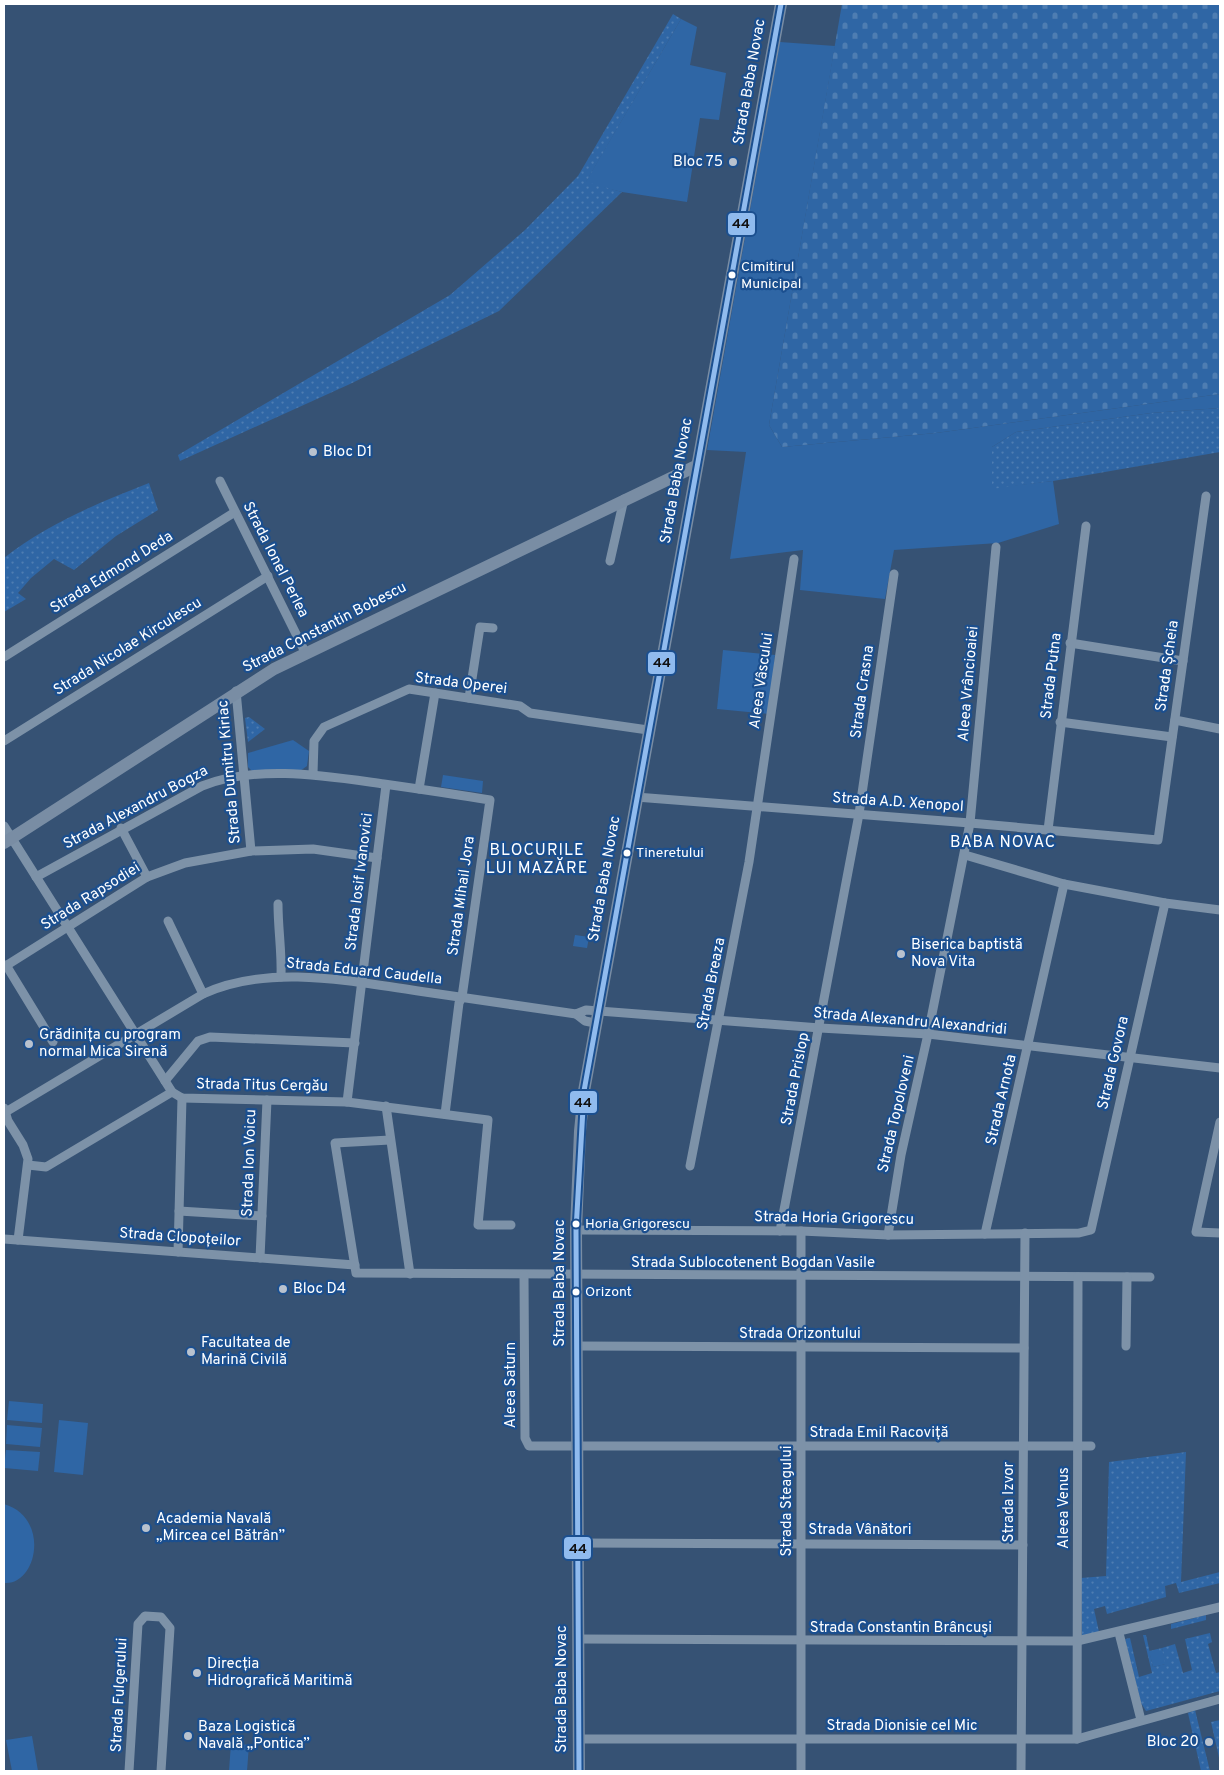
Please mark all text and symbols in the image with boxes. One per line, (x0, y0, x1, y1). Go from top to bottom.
street label: Strada Baba Novac (730, 18, 770, 146)
place label: Bloc 75 (673, 153, 723, 172)
marker: Bloc 75 (727, 156, 739, 168)
line badge: 44 (727, 212, 756, 236)
text: 44 (732, 216, 750, 233)
place label: Cimitirul Municipal (741, 259, 801, 293)
marker: Cimitirul Municipal (727, 270, 737, 280)
street label: Strada Baba Novac (657, 417, 697, 545)
place label: Bloc D1 (323, 443, 372, 462)
marker: Bloc D1 (307, 446, 319, 458)
street label: Strada Ionel Perlea (238, 499, 312, 621)
street label: Strada Edmond Deda (47, 528, 177, 618)
street label: Strada Constantin Bobescu (240, 578, 410, 678)
street label: Strada Nicolae Kirculescu (50, 594, 206, 700)
street label: Strada Șcheia (1152, 619, 1184, 713)
street label: Aleea Vrâncioaiei (954, 625, 984, 743)
street label: Aleea Vâscului (746, 632, 778, 730)
street label: Strada Putna (1037, 632, 1067, 720)
street label: Strada Crasna (847, 644, 879, 740)
line badge: 44 (647, 651, 676, 675)
text: 44 (653, 655, 671, 672)
street label: Strada Operei (414, 669, 508, 699)
street label: Strada Dumitru Kiriac (214, 699, 246, 845)
street label: Strada Alexandru Bogza (60, 762, 212, 854)
street label: Strada A.D. Xenopol (832, 789, 964, 817)
street label: Strada Iosif Ivanovici (342, 812, 378, 952)
street label: Strada Baba Novac (585, 815, 625, 943)
district label: BABA NOVAC (950, 833, 1056, 853)
street label: Strada Mihail Jora (444, 835, 480, 957)
district label: BLOCURILE LUI MAZĂRE (486, 841, 588, 879)
place label: Tineretului (636, 845, 704, 862)
marker: Tineretului (622, 848, 632, 858)
street label: Strada Rapsodiei (38, 859, 144, 935)
street label: Strada Breaza (694, 936, 730, 1032)
place label: Biserica baptistă Nova Vita (911, 936, 1023, 972)
marker: Biserica baptistă Nova Vita (895, 948, 907, 960)
street label: Strada Eduard Caudella (285, 954, 443, 990)
street label: Strada Alexandru Alexandridi (812, 1004, 1008, 1040)
street label: Strada Govora (1094, 1014, 1134, 1112)
place label: Grădinița cu program normal Mica Sirenă (39, 1026, 181, 1062)
street label: Strada Prislop (778, 1031, 814, 1127)
marker: Grădinița cu program normal Mica Sirenă (23, 1038, 35, 1050)
street label: Strada Topoloveni (874, 1053, 920, 1175)
street label: Strada Arnota (982, 1053, 1022, 1147)
street label: Strada Titus Cergău (196, 1075, 328, 1097)
line badge: 44 (569, 1090, 598, 1114)
text: 44 (574, 1095, 592, 1112)
street label: Strada Ion Voicu (239, 1109, 261, 1217)
street label: Strada Horia Grigorescu (754, 1208, 914, 1230)
place label: Horia Grigorescu (585, 1216, 690, 1233)
street label: Strada Baba Novac (551, 1219, 570, 1347)
marker: Horia Grigorescu (571, 1219, 581, 1229)
street label: Strada Clopoțeilor (119, 1224, 242, 1252)
street label: Strada Sublocotenent Bogdan Vasile (631, 1254, 875, 1273)
place label: Bloc D4 (293, 1280, 346, 1299)
marker: Bloc D4 (277, 1283, 289, 1295)
place label: Orizont (585, 1284, 632, 1301)
marker: Orizont (571, 1287, 581, 1297)
street label: Strada Orizontului (739, 1325, 861, 1344)
place label: Facultatea de Marină Civilă (201, 1334, 291, 1370)
street label: Aleea Saturn (502, 1342, 521, 1428)
marker: Facultatea de Marină Civilă (185, 1346, 197, 1358)
street label: Strada Emil Racoviță (809, 1424, 949, 1443)
street label: Strada Steagului (778, 1446, 797, 1556)
street label: Strada Izvor (1000, 1461, 1019, 1542)
street label: Aleea Venus (1055, 1467, 1074, 1549)
place label: Academia Navală „Mircea cel Bătrân” (156, 1510, 285, 1546)
street label: Strada Vânători (808, 1521, 912, 1540)
marker: Academia Navală „Mircea cel Bătrân” (140, 1522, 152, 1534)
line badge: 44 (563, 1536, 592, 1560)
text: 44 (569, 1541, 587, 1558)
street label: Strada Constantin Brâncuși (810, 1619, 992, 1638)
street label: Strada Baba Novac (553, 1625, 572, 1753)
street label: Strada Fulgerului (108, 1637, 132, 1753)
place label: Direcția Hidrografică Maritimă (207, 1655, 352, 1691)
marker: Direcția Hidrografică Maritimă (191, 1667, 203, 1679)
street label: Strada Dionisie cel Mic (827, 1717, 977, 1736)
place label: Baza Logistică Navală „Pontica” (198, 1718, 310, 1754)
marker: Baza Logistică Navală „Pontica” (182, 1730, 194, 1742)
place label: Bloc 20 (1147, 1733, 1199, 1752)
marker: Bloc 20 (1203, 1736, 1215, 1748)

